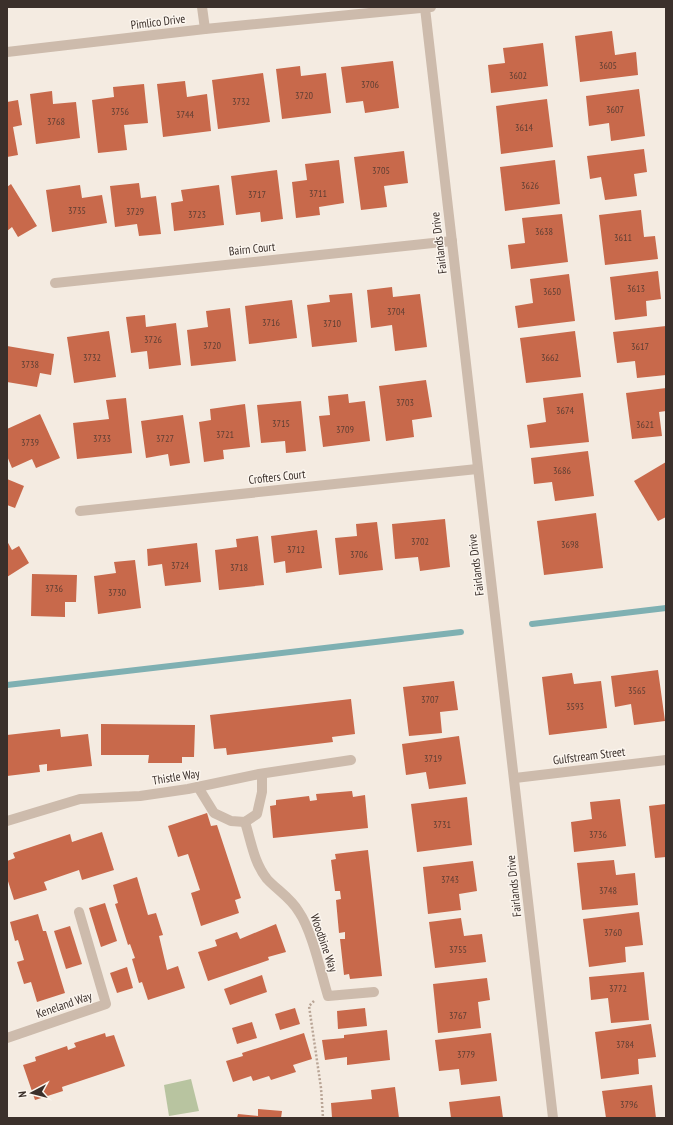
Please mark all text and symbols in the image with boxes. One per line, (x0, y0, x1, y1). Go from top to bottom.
street label: Pimlico Drive (130, 11, 186, 32)
house number: 3605 (599, 59, 617, 72)
house number: 3602 (509, 69, 527, 82)
house number: 3706 (361, 78, 380, 91)
house number: 3720 (295, 89, 314, 102)
house number: 3732 (232, 95, 250, 108)
house number: 3607 (606, 103, 624, 116)
house number: 3756 (111, 105, 130, 118)
house number: 3744 (176, 108, 195, 121)
house number: 3768 (47, 115, 65, 128)
house number: 3614 (515, 121, 534, 134)
house number: 3705 (372, 164, 390, 177)
house number: 3626 (521, 179, 540, 192)
house number: 3711 (309, 187, 327, 200)
house number: 3717 (248, 188, 266, 201)
house number: 3735 (68, 204, 86, 217)
house number: 3729 (126, 205, 144, 218)
house number: 3723 (188, 208, 206, 221)
street label: Fairlands Drive (427, 211, 450, 275)
house number: 3638 (535, 225, 553, 238)
house number: 3611 (614, 231, 632, 244)
street label: Bairn Court (228, 239, 277, 258)
house number: 3613 (627, 282, 645, 295)
house number: 3650 (543, 285, 562, 298)
house number: 3704 (387, 305, 406, 318)
house number: 3716 (262, 316, 281, 329)
house number: 3710 (323, 317, 342, 330)
house number: 3726 (144, 333, 163, 346)
house number: 3720 (203, 339, 222, 352)
house number: 3617 (631, 340, 649, 353)
house number: 3732 (83, 351, 101, 364)
house number: 3662 (541, 351, 559, 364)
house number: 3738 (21, 358, 39, 371)
house number: 3703 (396, 396, 414, 409)
house number: 3674 (556, 404, 575, 417)
house number: 3715 (272, 417, 290, 430)
house number: 3621 (636, 418, 654, 431)
house number: 3709 (336, 423, 354, 436)
house number: 3721 (216, 428, 234, 441)
house number: 3733 (93, 432, 111, 445)
house number: 3727 (156, 432, 174, 445)
house number: 3739 (21, 436, 39, 449)
house number: 3686 (553, 464, 572, 477)
street label: Crofters Court (248, 466, 307, 487)
street label: Fairlands Drive (464, 533, 487, 597)
house number: 3702 (411, 535, 429, 548)
house number: 3698 (561, 538, 579, 551)
house number: 3712 (287, 543, 305, 556)
house number: 3706 (350, 548, 369, 561)
house number: 3724 (171, 559, 190, 572)
house number: 3718 (230, 561, 248, 574)
house number: 3736 (45, 582, 64, 595)
house number: 3730 (108, 586, 127, 599)
house number: 3565 (628, 684, 646, 697)
house number: 3707 (421, 693, 439, 706)
house number: 3593 (566, 700, 584, 713)
street label: Gulfstream Street (552, 744, 627, 767)
house number: 3719 (424, 752, 442, 765)
street label: Thistle Way (151, 765, 201, 788)
house number: 3731 (433, 818, 451, 831)
house number: 3736 (589, 828, 608, 841)
street label: Fairlands Drive (503, 854, 524, 918)
house number: 3743 (441, 873, 459, 886)
house number: 3748 (599, 884, 617, 897)
street label: Woodbine Way (308, 912, 342, 974)
house number: 3760 (604, 926, 623, 939)
house number: 3755 (449, 943, 467, 956)
house number: 3772 (609, 982, 627, 995)
street label: Keneland Way (34, 988, 94, 1021)
house number: 3767 (449, 1009, 467, 1022)
house number: 3784 (616, 1038, 635, 1051)
house number: 3779 (457, 1048, 475, 1061)
north arrow (12, 1073, 52, 1113)
text: N (15, 1090, 29, 1098)
house number: 3796 (620, 1098, 639, 1111)

